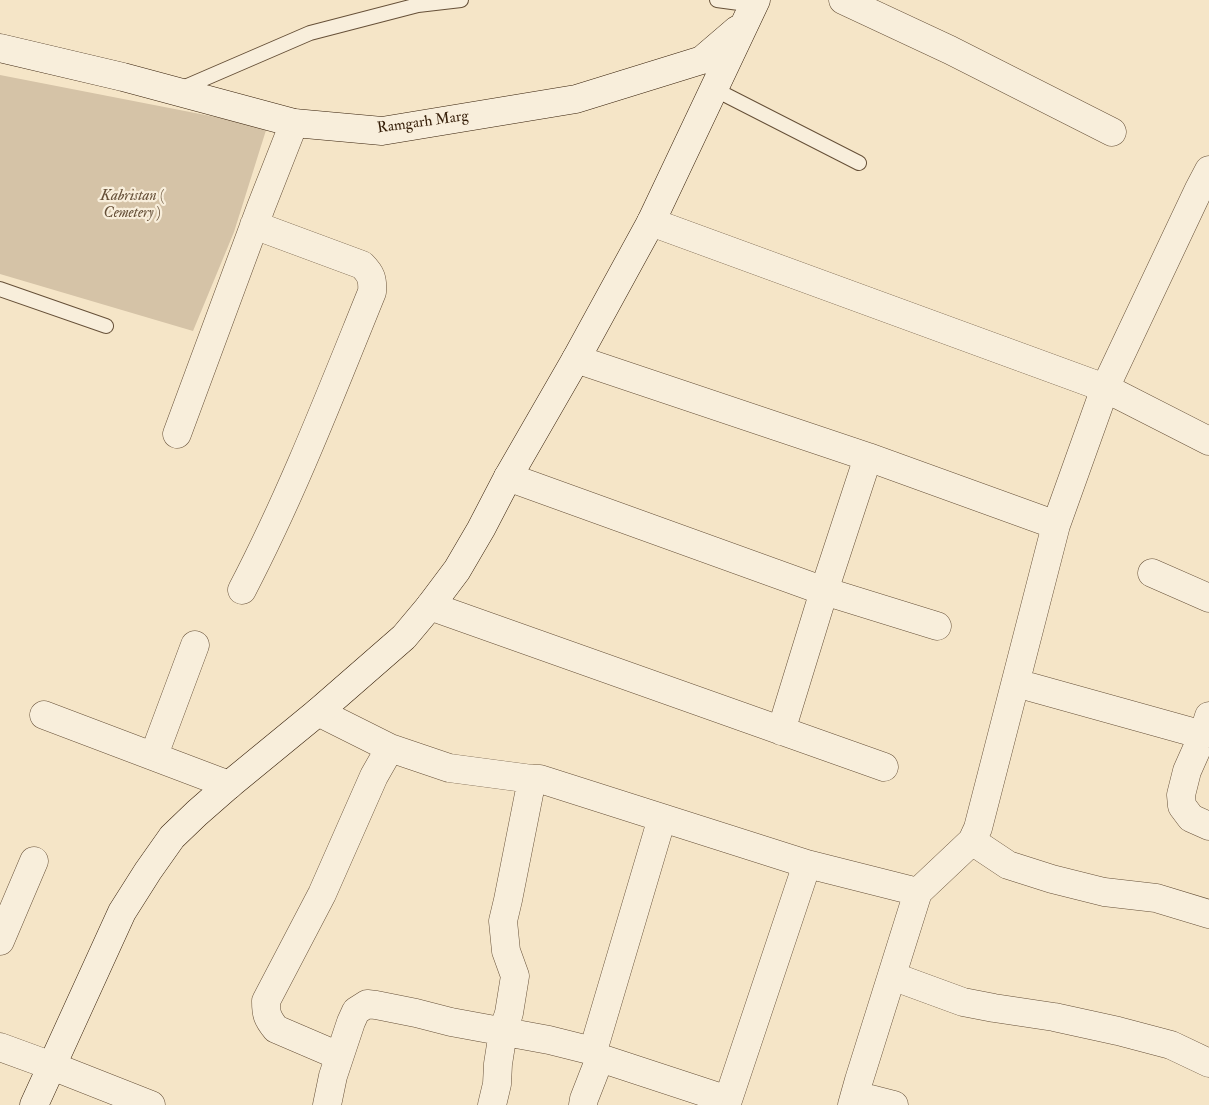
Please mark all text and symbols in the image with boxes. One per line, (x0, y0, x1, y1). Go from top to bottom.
street label: Ramgarh Marg (376, 108, 470, 138)
park label: Kabristan ( Cemetery ) (100, 188, 164, 223)

